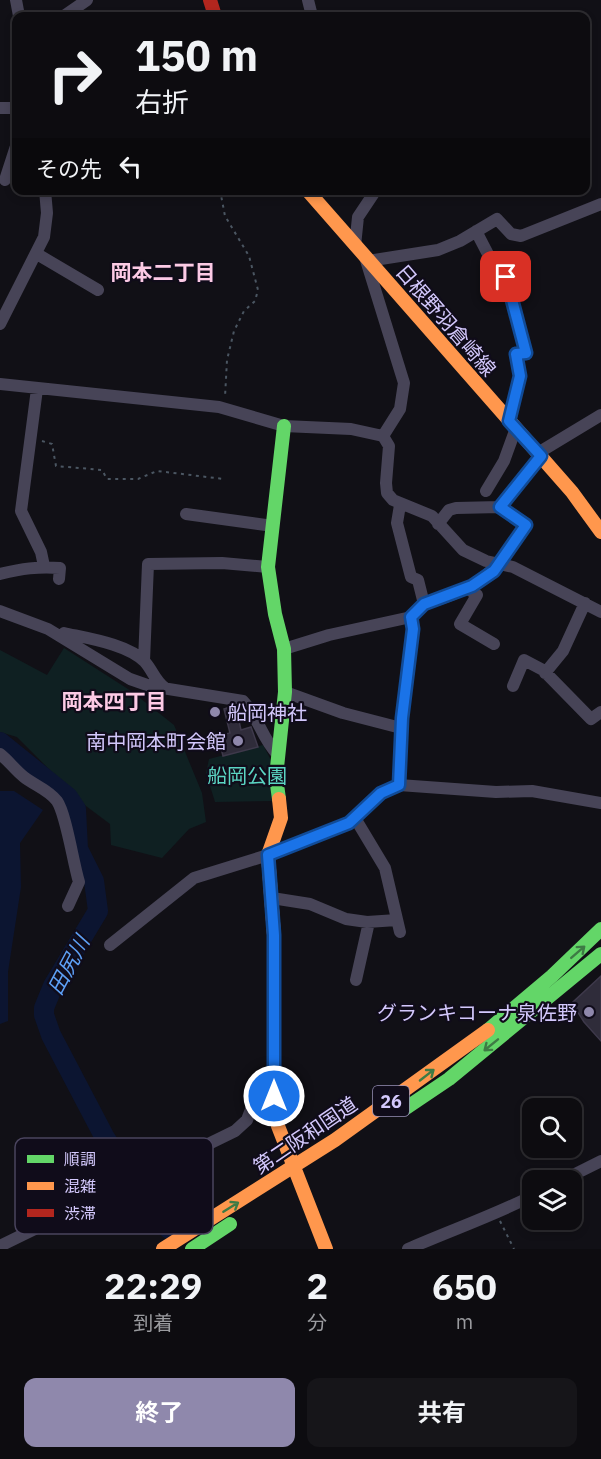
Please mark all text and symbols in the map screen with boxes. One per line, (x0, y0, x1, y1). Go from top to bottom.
text: 150 m (135, 28, 258, 83)
icon: right (36, 36, 114, 114)
text: 右折 (135, 84, 189, 119)
icon: left (114, 150, 147, 183)
text: その先 (36, 154, 102, 183)
pin (480, 251, 531, 302)
district label: 岡本二丁目 (111, 258, 216, 286)
street label: 日根野羽倉崎線 (390, 258, 502, 382)
icon: arrive (489, 260, 522, 293)
district label: 岡本四丁目 (62, 687, 167, 715)
place label: 船岡神社 (227, 699, 307, 726)
marker: 船岡神社 (208, 705, 222, 719)
place label: 南中岡本町会館 (86, 728, 226, 755)
marker: 南中岡本町会館 (231, 734, 245, 748)
park label: 船岡公園 (207, 762, 287, 789)
water label: 田尻川 (41, 929, 96, 999)
one-way arrow (570, 945, 585, 959)
place label: グランキコーナ泉佐野 (377, 999, 577, 1026)
marker: グランキコーナ泉佐野 (582, 1005, 596, 1019)
one-way arrow (483, 1038, 499, 1051)
position arrow (242, 1064, 306, 1128)
one-way arrow (419, 1069, 435, 1082)
road number: 26 (373, 1086, 409, 1116)
street label: 第二阪和国道 (248, 1090, 362, 1180)
map controls (522, 1098, 582, 1230)
button: search (522, 1098, 582, 1158)
legend (15, 1138, 213, 1234)
text: 順調 (64, 1149, 96, 1169)
button: layers (522, 1170, 582, 1230)
text: 混雑 (64, 1176, 96, 1196)
one-way arrow (222, 1201, 239, 1213)
text: 渋滞 (64, 1203, 96, 1223)
text: 22:29 (104, 1262, 202, 1309)
text: 2 (306, 1262, 328, 1309)
text: 650 (432, 1263, 497, 1310)
text: m (456, 1308, 473, 1335)
text: 到着 (133, 1309, 173, 1336)
text: 分 (307, 1309, 327, 1336)
button: 終了 (24, 1378, 295, 1447)
button: 共有 (307, 1378, 577, 1447)

